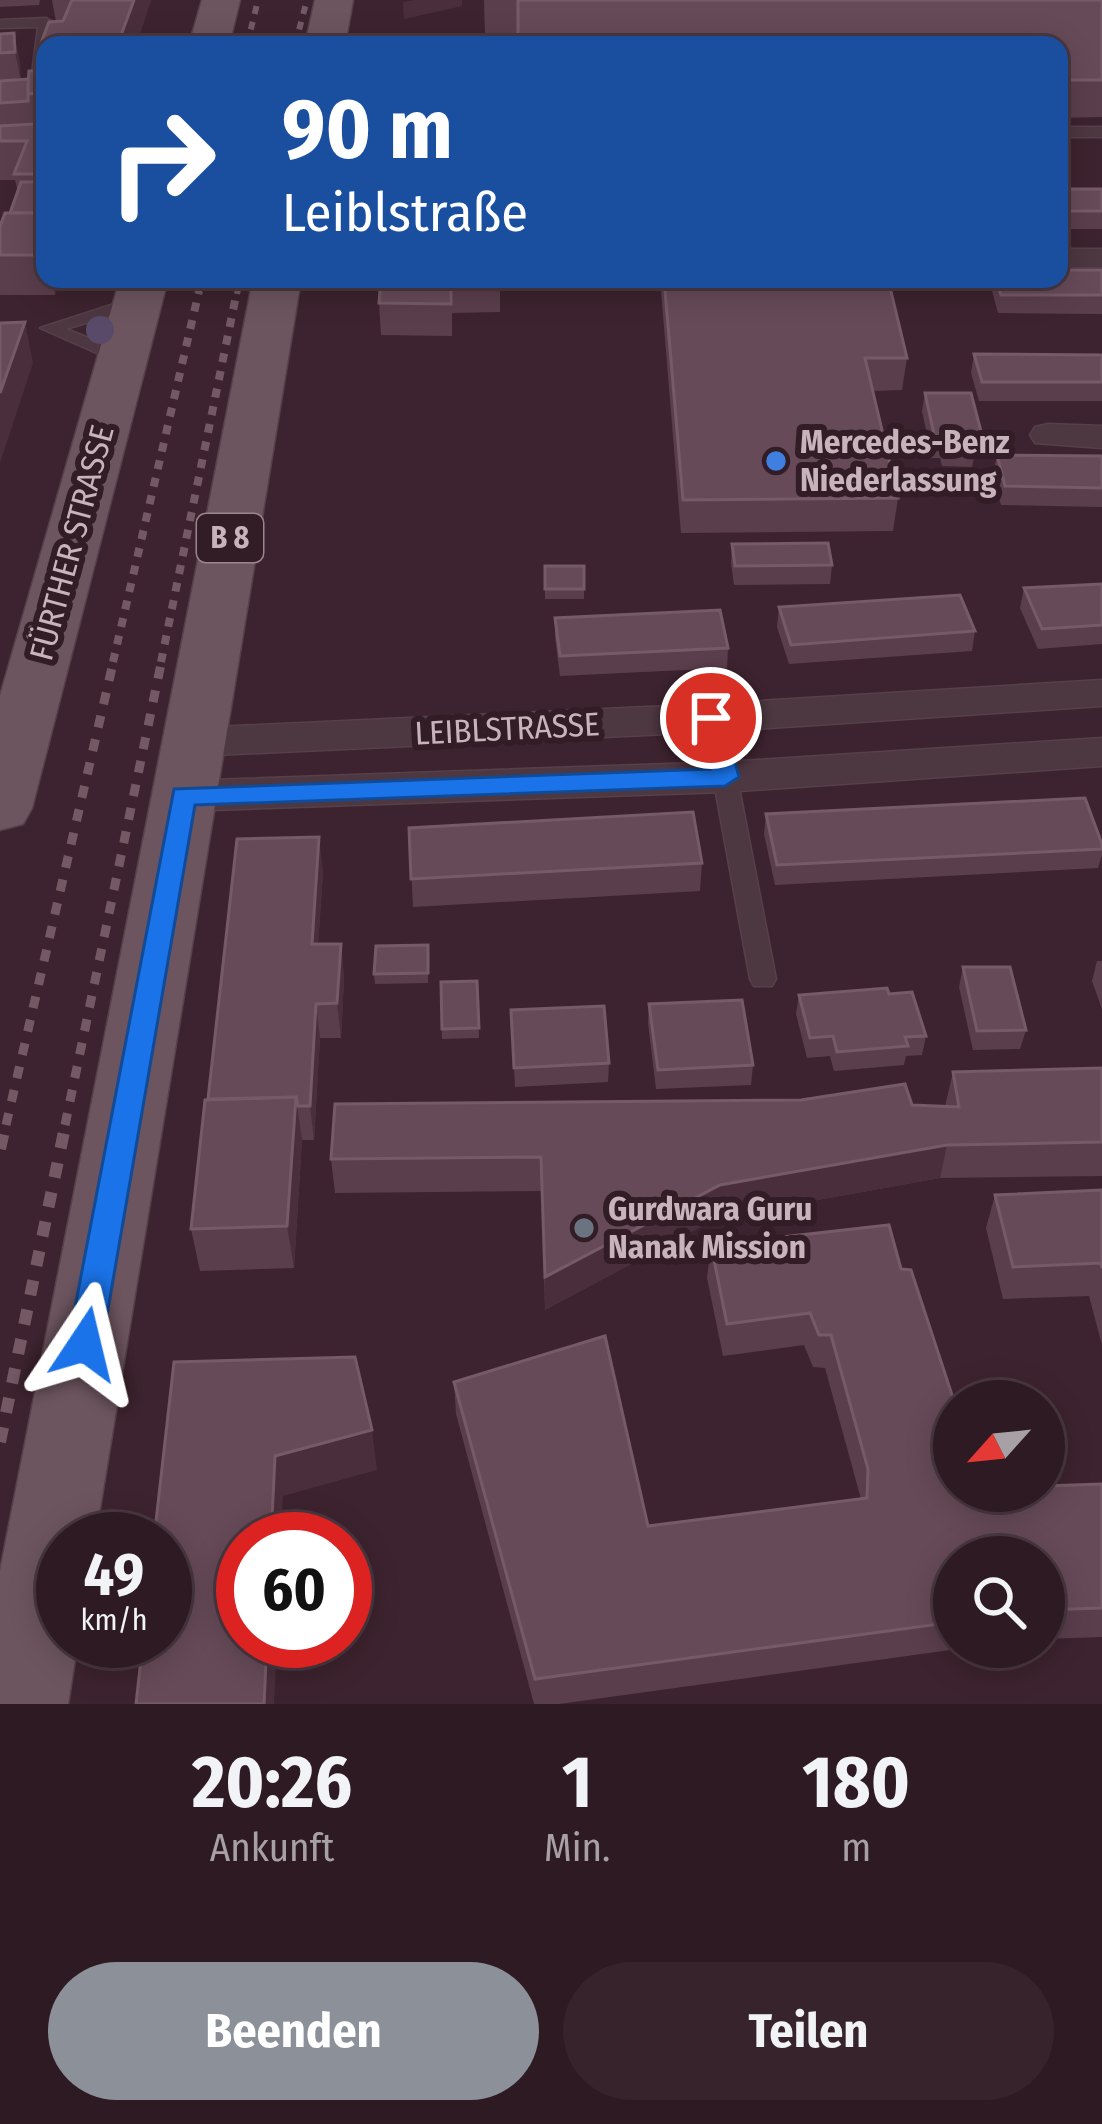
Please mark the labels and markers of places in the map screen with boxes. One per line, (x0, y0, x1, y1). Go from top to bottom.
place label: Mercedes-Benz Niederlassung (800, 422, 1010, 500)
marker: Mercedes-Benz Niederlassung (763, 448, 789, 474)
pin (660, 667, 762, 769)
place label: Gurdwara Guru Nanak Mission (608, 1189, 812, 1267)
marker: Gurdwara Guru Nanak Mission (571, 1215, 597, 1241)

